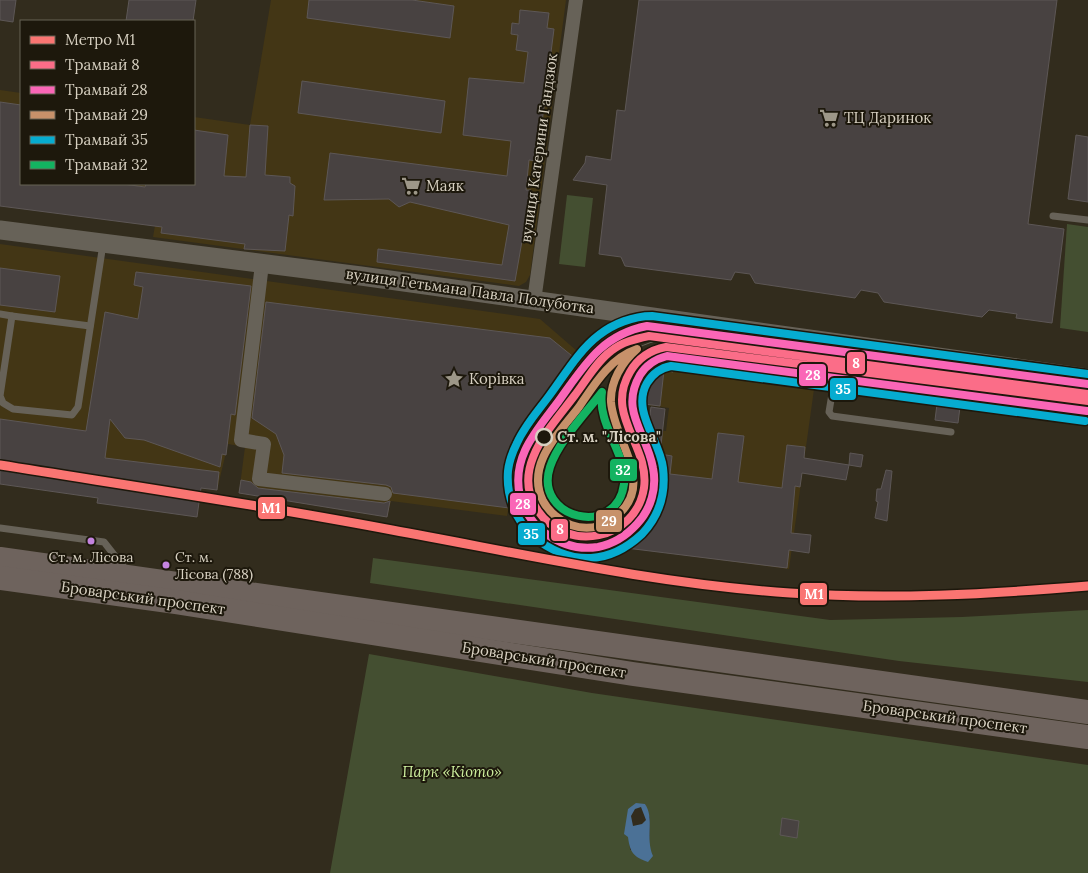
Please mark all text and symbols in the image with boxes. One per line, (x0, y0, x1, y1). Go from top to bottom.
legend (20, 20, 195, 185)
text: Метро M1 (65, 30, 135, 49)
street label: вулиця Катерини Гандзюк (516, 52, 561, 244)
text: Трамвай 8 (65, 55, 140, 74)
text: Трамвай 28 (65, 80, 148, 99)
text: Трамвай 29 (65, 105, 148, 124)
supermarket icon: ТЦ Даринок (818, 107, 840, 129)
place label: ТЦ Даринок (844, 108, 931, 127)
text: Трамвай 35 (65, 130, 148, 149)
text: Трамвай 32 (65, 155, 148, 174)
supermarket icon: Маяк (400, 175, 422, 197)
place label: Маяк (426, 176, 464, 195)
street label: вулиця Гетьмана Павла Полуботка (345, 264, 596, 317)
line badge: 8 (846, 351, 866, 375)
text: 8 (852, 354, 860, 372)
line badge: 28 (798, 363, 827, 387)
text: 28 (805, 366, 821, 384)
place icon: Корівка (443, 368, 465, 390)
place label: Корівка (469, 369, 525, 388)
line badge: 35 (829, 377, 857, 401)
text: 35 (835, 380, 851, 398)
place label: Ст. м. "Лісова" (557, 427, 661, 446)
marker: Ст. м. "Лісова" (535, 428, 553, 446)
line badge: 32 (609, 458, 638, 482)
text: 32 (615, 461, 631, 479)
line badge: 28 (509, 492, 537, 516)
text: 28 (515, 495, 531, 513)
line badge: M1 (257, 496, 286, 520)
text: M1 (261, 499, 281, 517)
line badge: 29 (595, 509, 623, 533)
text: 29 (601, 512, 617, 530)
line badge: 8 (550, 518, 569, 542)
text: 8 (556, 520, 564, 538)
line badge: 35 (517, 522, 546, 546)
text: 35 (523, 525, 539, 543)
marker: Ст. м. Лісова (86, 536, 96, 546)
place label: Ст. м. Лісова (48, 548, 134, 566)
place label: Ст. м. Лісова (788) (175, 548, 253, 583)
marker: Ст. м. Лісова (788) (161, 560, 171, 570)
street label: Броварський проспект (60, 577, 227, 619)
line badge: M1 (799, 582, 828, 606)
text: M1 (804, 585, 824, 603)
street label: Броварський проспект (461, 637, 628, 682)
street label: Броварський проспект (862, 696, 1029, 738)
park label: Парк «Кіото» (402, 762, 502, 781)

